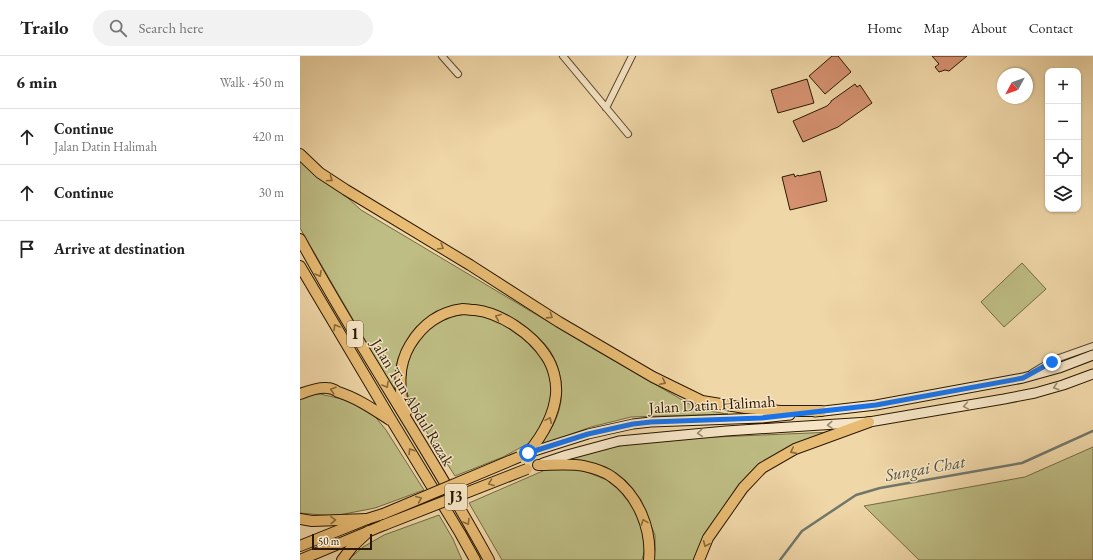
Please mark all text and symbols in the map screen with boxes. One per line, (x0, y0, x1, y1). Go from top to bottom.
search box (93, 10, 373, 46)
text: Trailo (20, 15, 69, 40)
icon: search (107, 17, 129, 39)
text: Search here (139, 18, 204, 37)
text: Home (867, 19, 902, 37)
text: Map (924, 19, 949, 37)
text: About (971, 19, 1007, 37)
text: Contact (1029, 19, 1073, 37)
north arrow (997, 68, 1033, 104)
map controls (1045, 68, 1081, 212)
button: + (1045, 68, 1081, 104)
text: 6 min (16, 71, 57, 93)
text: Walk · 450 m (220, 74, 284, 91)
button: − (1045, 104, 1081, 140)
text: Continue (54, 119, 114, 138)
icon: ahead (16, 126, 38, 148)
text: 420 m (253, 128, 284, 145)
text: Jalan Datin Halimah (54, 138, 157, 155)
button: locate (1045, 140, 1081, 176)
one-way arrow (325, 174, 332, 181)
button: layers (1045, 176, 1081, 212)
icon: ahead (16, 182, 38, 204)
text: Continue (54, 183, 114, 202)
text: 30 m (259, 184, 284, 201)
icon: arrive (16, 238, 38, 260)
text: Arrive at destination (54, 239, 185, 258)
one-way arrow (437, 242, 444, 250)
one-way arrow (314, 269, 321, 277)
one-way arrow (546, 311, 553, 318)
one-way arrow (495, 314, 503, 322)
road number: 1 (347, 321, 363, 347)
one-way arrow (333, 324, 341, 331)
street label: Jalan Tun Abdul Razak (365, 333, 459, 470)
route end (1043, 353, 1061, 371)
one-way arrow (658, 377, 666, 385)
one-way arrow (381, 381, 388, 388)
one-way arrow (1053, 382, 1059, 390)
one-way arrow (329, 386, 336, 395)
street label: Jalan Datin Halimah (646, 391, 776, 418)
one-way arrow (963, 401, 969, 409)
one-way arrow (544, 417, 552, 424)
one-way arrow (827, 420, 833, 429)
one-way arrow (697, 428, 703, 437)
route start (519, 444, 537, 462)
one-way arrow (790, 446, 797, 454)
one-way arrow (408, 448, 416, 455)
water label: Sungai Chat (882, 450, 968, 486)
one-way arrow (487, 479, 494, 487)
road number: J3 (445, 484, 467, 510)
one-way arrow (416, 495, 423, 503)
one-way arrow (330, 516, 336, 525)
one-way arrow (462, 517, 469, 525)
one-way arrow (641, 518, 649, 525)
scale bar (312, 532, 372, 551)
text: 50 m (318, 534, 339, 548)
one-way arrow (703, 539, 711, 547)

